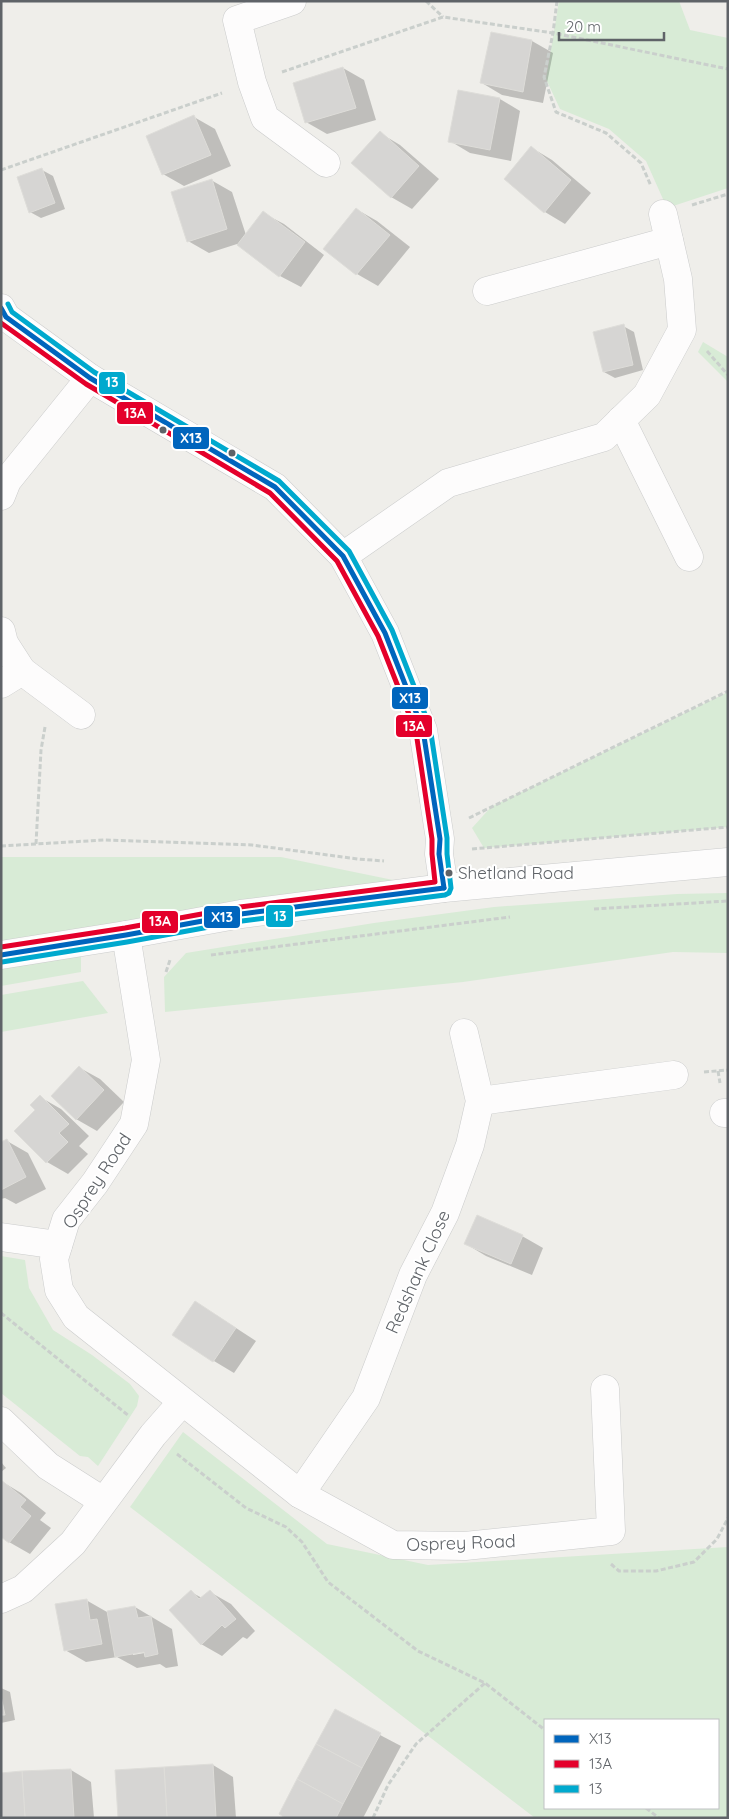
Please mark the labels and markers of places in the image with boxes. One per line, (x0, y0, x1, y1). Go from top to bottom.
unlabelled marker (158, 425, 168, 435)
unlabelled marker (227, 448, 237, 458)
place label: Shetland Road (458, 862, 574, 883)
marker: Shetland Road (444, 868, 454, 878)

